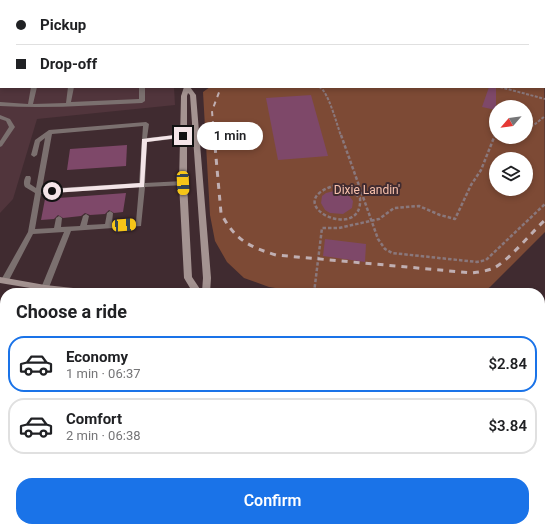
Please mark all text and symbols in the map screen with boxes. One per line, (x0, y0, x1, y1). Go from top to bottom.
text: Pickup (40, 16, 86, 34)
text: Drop-off (40, 55, 97, 73)
north arrow (489, 100, 533, 144)
map controls (489, 100, 533, 196)
callout: 1 min (197, 122, 263, 150)
route end (174, 127, 192, 145)
text: 1 min (214, 128, 246, 143)
button: layers (489, 152, 533, 196)
car (176, 171, 190, 195)
route start (43, 182, 61, 200)
park label: Dixie Landin' (334, 183, 400, 197)
car (112, 218, 136, 232)
text: Choose a ride (16, 301, 127, 322)
icon: car (18, 346, 54, 382)
text: Economy (66, 348, 128, 366)
text: $2.84 (488, 355, 527, 373)
text: 1 min · 06:37 (66, 366, 141, 381)
icon: car (18, 408, 54, 444)
text: Comfort (66, 410, 122, 428)
text: $3.84 (488, 417, 527, 435)
text: 2 min · 06:38 (66, 428, 141, 443)
button: Confirm (16, 478, 529, 524)

